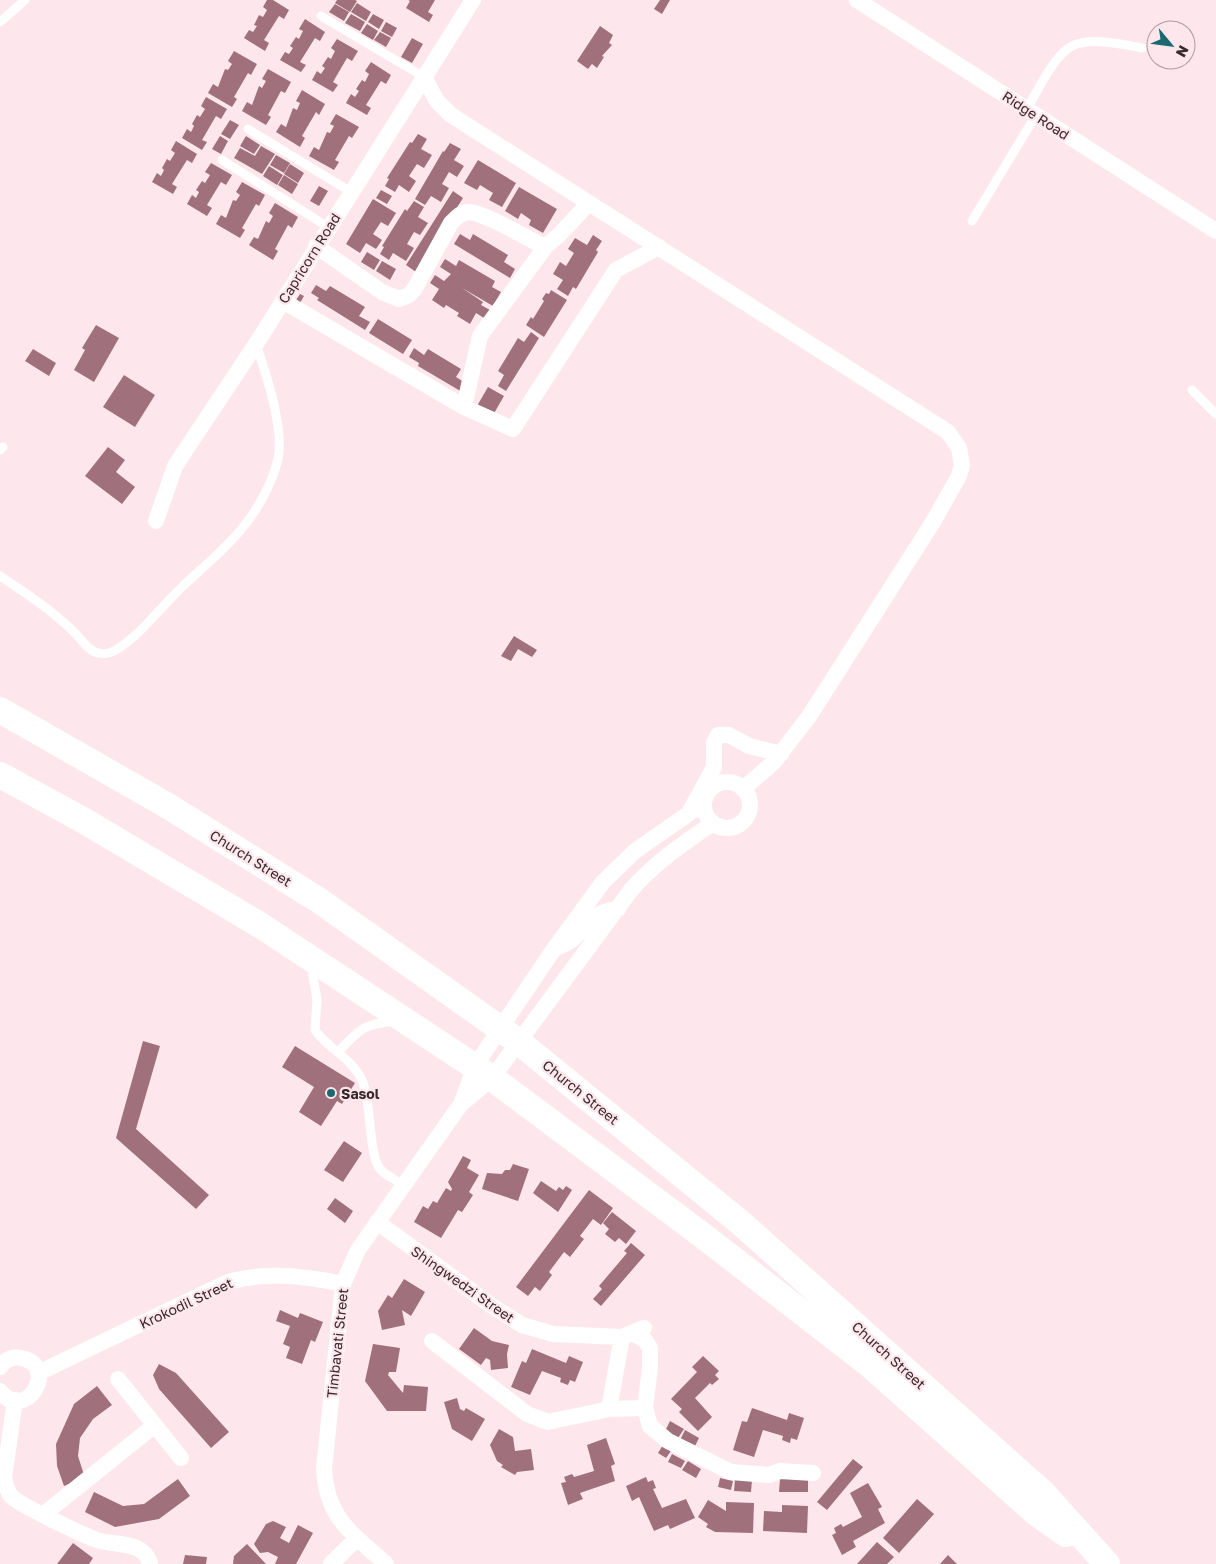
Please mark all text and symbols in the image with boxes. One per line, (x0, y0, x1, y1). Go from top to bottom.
north arrow (1146, 20, 1196, 70)
text: N (1173, 43, 1193, 60)
street label: Ridge Road (999, 87, 1073, 143)
street label: Capricorn Road (274, 210, 344, 306)
street label: Church Street (207, 826, 295, 890)
street label: Church Street (539, 1056, 623, 1128)
place label: Sasol (341, 1085, 380, 1102)
marker: Sasol (325, 1087, 337, 1099)
street label: Shingwedzi Street (408, 1242, 518, 1326)
street label: Krokodil Street (137, 1274, 235, 1332)
street label: Timbavati Street (323, 1287, 351, 1399)
street label: Church Street (849, 1318, 929, 1392)

